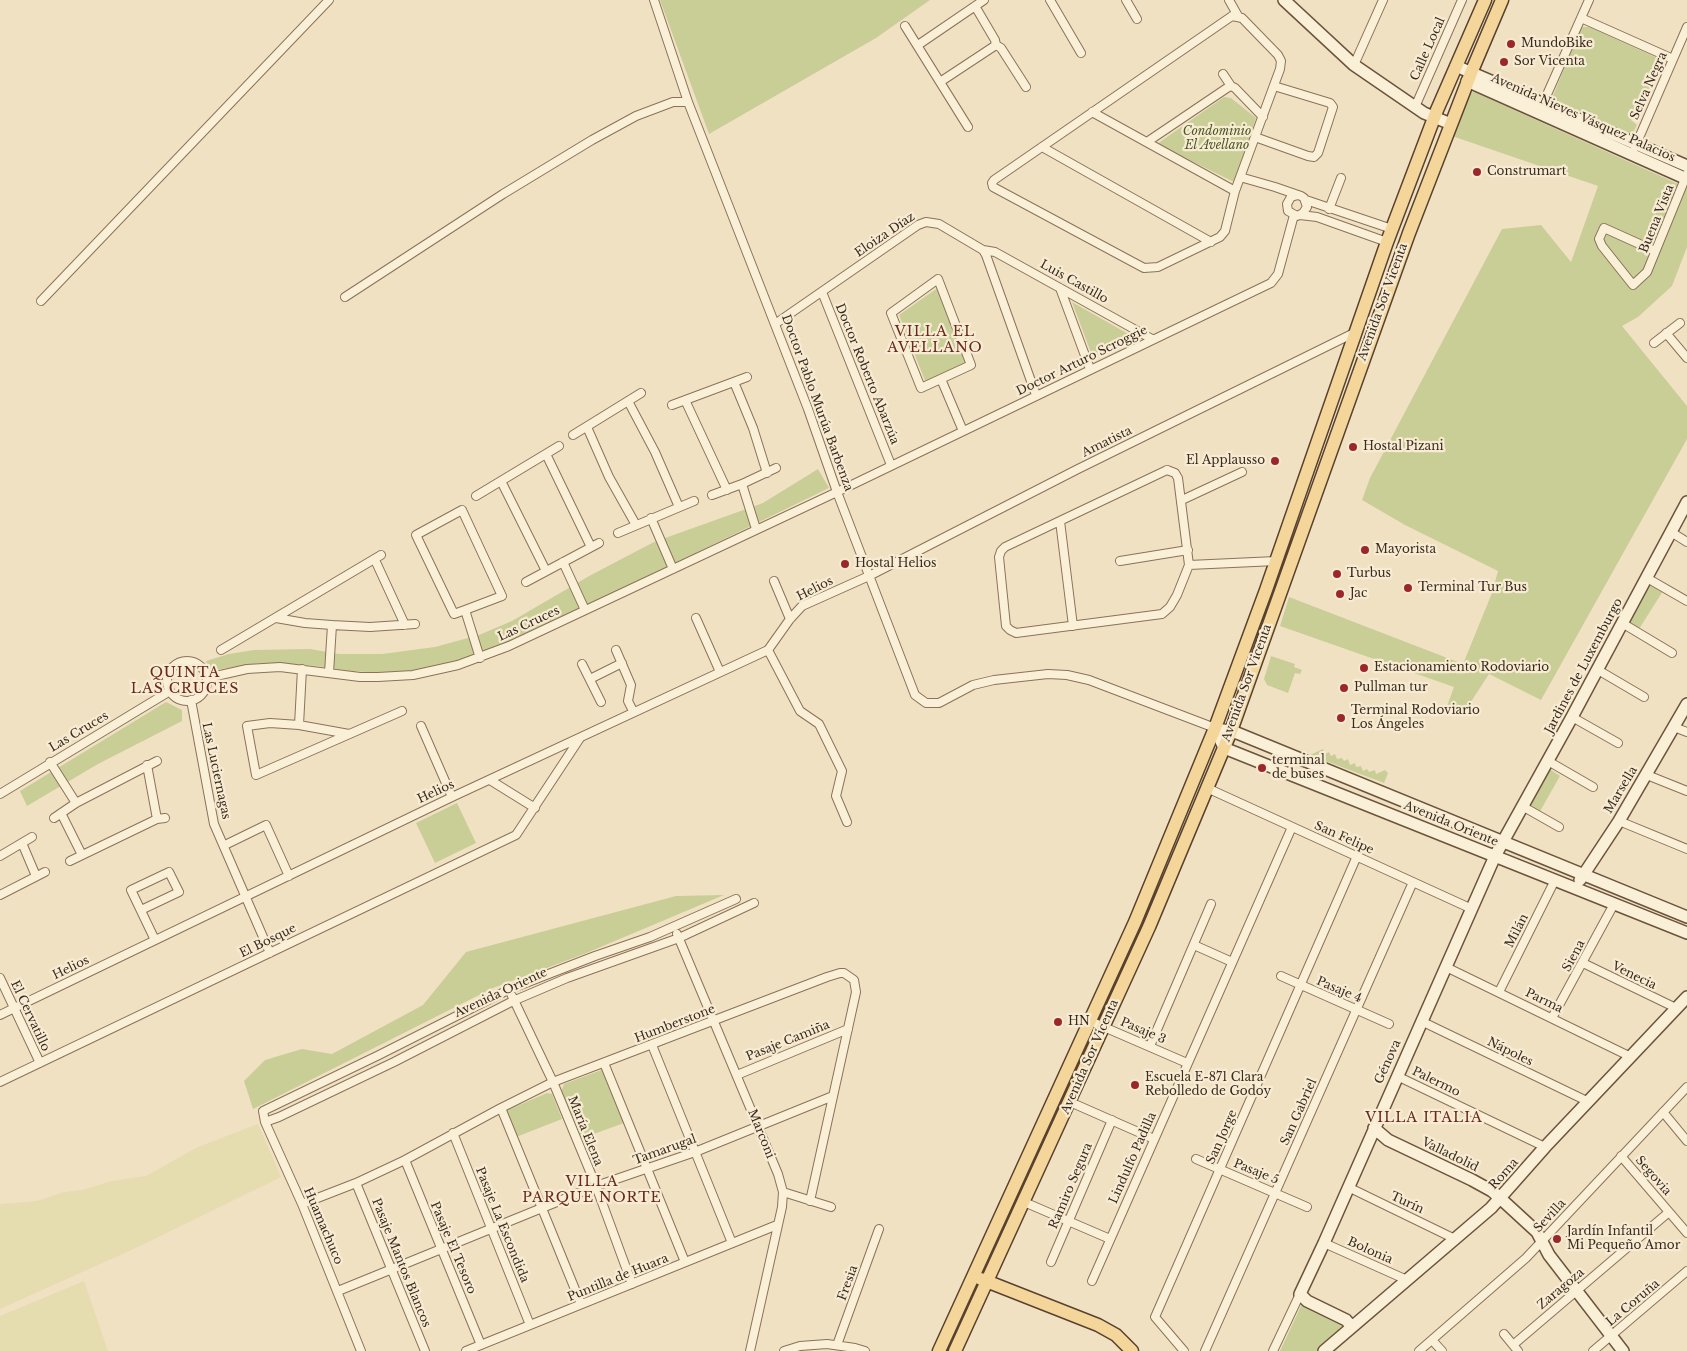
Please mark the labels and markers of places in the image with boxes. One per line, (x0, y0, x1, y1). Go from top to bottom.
place label: MundoBike (1521, 37, 1593, 51)
marker: MundoBike (1505, 38, 1517, 50)
place label: Sor Vicenta (1514, 55, 1585, 69)
marker: Sor Vicenta (1498, 56, 1510, 68)
place label: Construmart (1487, 165, 1566, 179)
marker: Construmart (1471, 166, 1483, 178)
place label: Hostal Pizani (1363, 440, 1444, 454)
marker: Hostal Pizani (1347, 441, 1359, 453)
place label: El Applausso (1186, 454, 1265, 468)
marker: El Applausso (1269, 455, 1281, 467)
place label: Mayorista (1375, 543, 1436, 557)
marker: Mayorista (1359, 544, 1371, 556)
place label: Hostal Helios (855, 557, 937, 571)
marker: Hostal Helios (839, 558, 851, 570)
place label: Turbus (1347, 567, 1391, 581)
marker: Turbus (1331, 568, 1343, 580)
place label: Terminal Tur Bus (1418, 581, 1527, 595)
marker: Terminal Tur Bus (1402, 582, 1414, 594)
place label: Jac (1350, 587, 1367, 601)
marker: Jac (1334, 588, 1346, 600)
place label: Estacionamiento Rodoviario (1374, 661, 1549, 675)
marker: Estacionamiento Rodoviario (1358, 662, 1370, 674)
place label: Pullman tur (1354, 681, 1428, 695)
marker: Pullman tur (1338, 682, 1350, 694)
place label: Terminal Rodoviario Los Ángeles (1351, 704, 1480, 732)
marker: Terminal Rodoviario Los Ángeles (1335, 712, 1347, 724)
place label: terminal de buses (1272, 754, 1325, 782)
marker: terminal de buses (1256, 762, 1268, 774)
place label: HN (1068, 1015, 1090, 1029)
marker: HN (1052, 1016, 1064, 1028)
place label: Escuela E-871 Clara Rebolledo de Godoy (1145, 1071, 1271, 1099)
marker: Escuela E-871 Clara Rebolledo de Godoy (1129, 1079, 1141, 1091)
place label: Jardín Infantil Mi Pequeño Amor (1567, 1225, 1680, 1253)
marker: Jardín Infantil Mi Pequeño Amor (1551, 1233, 1563, 1245)

